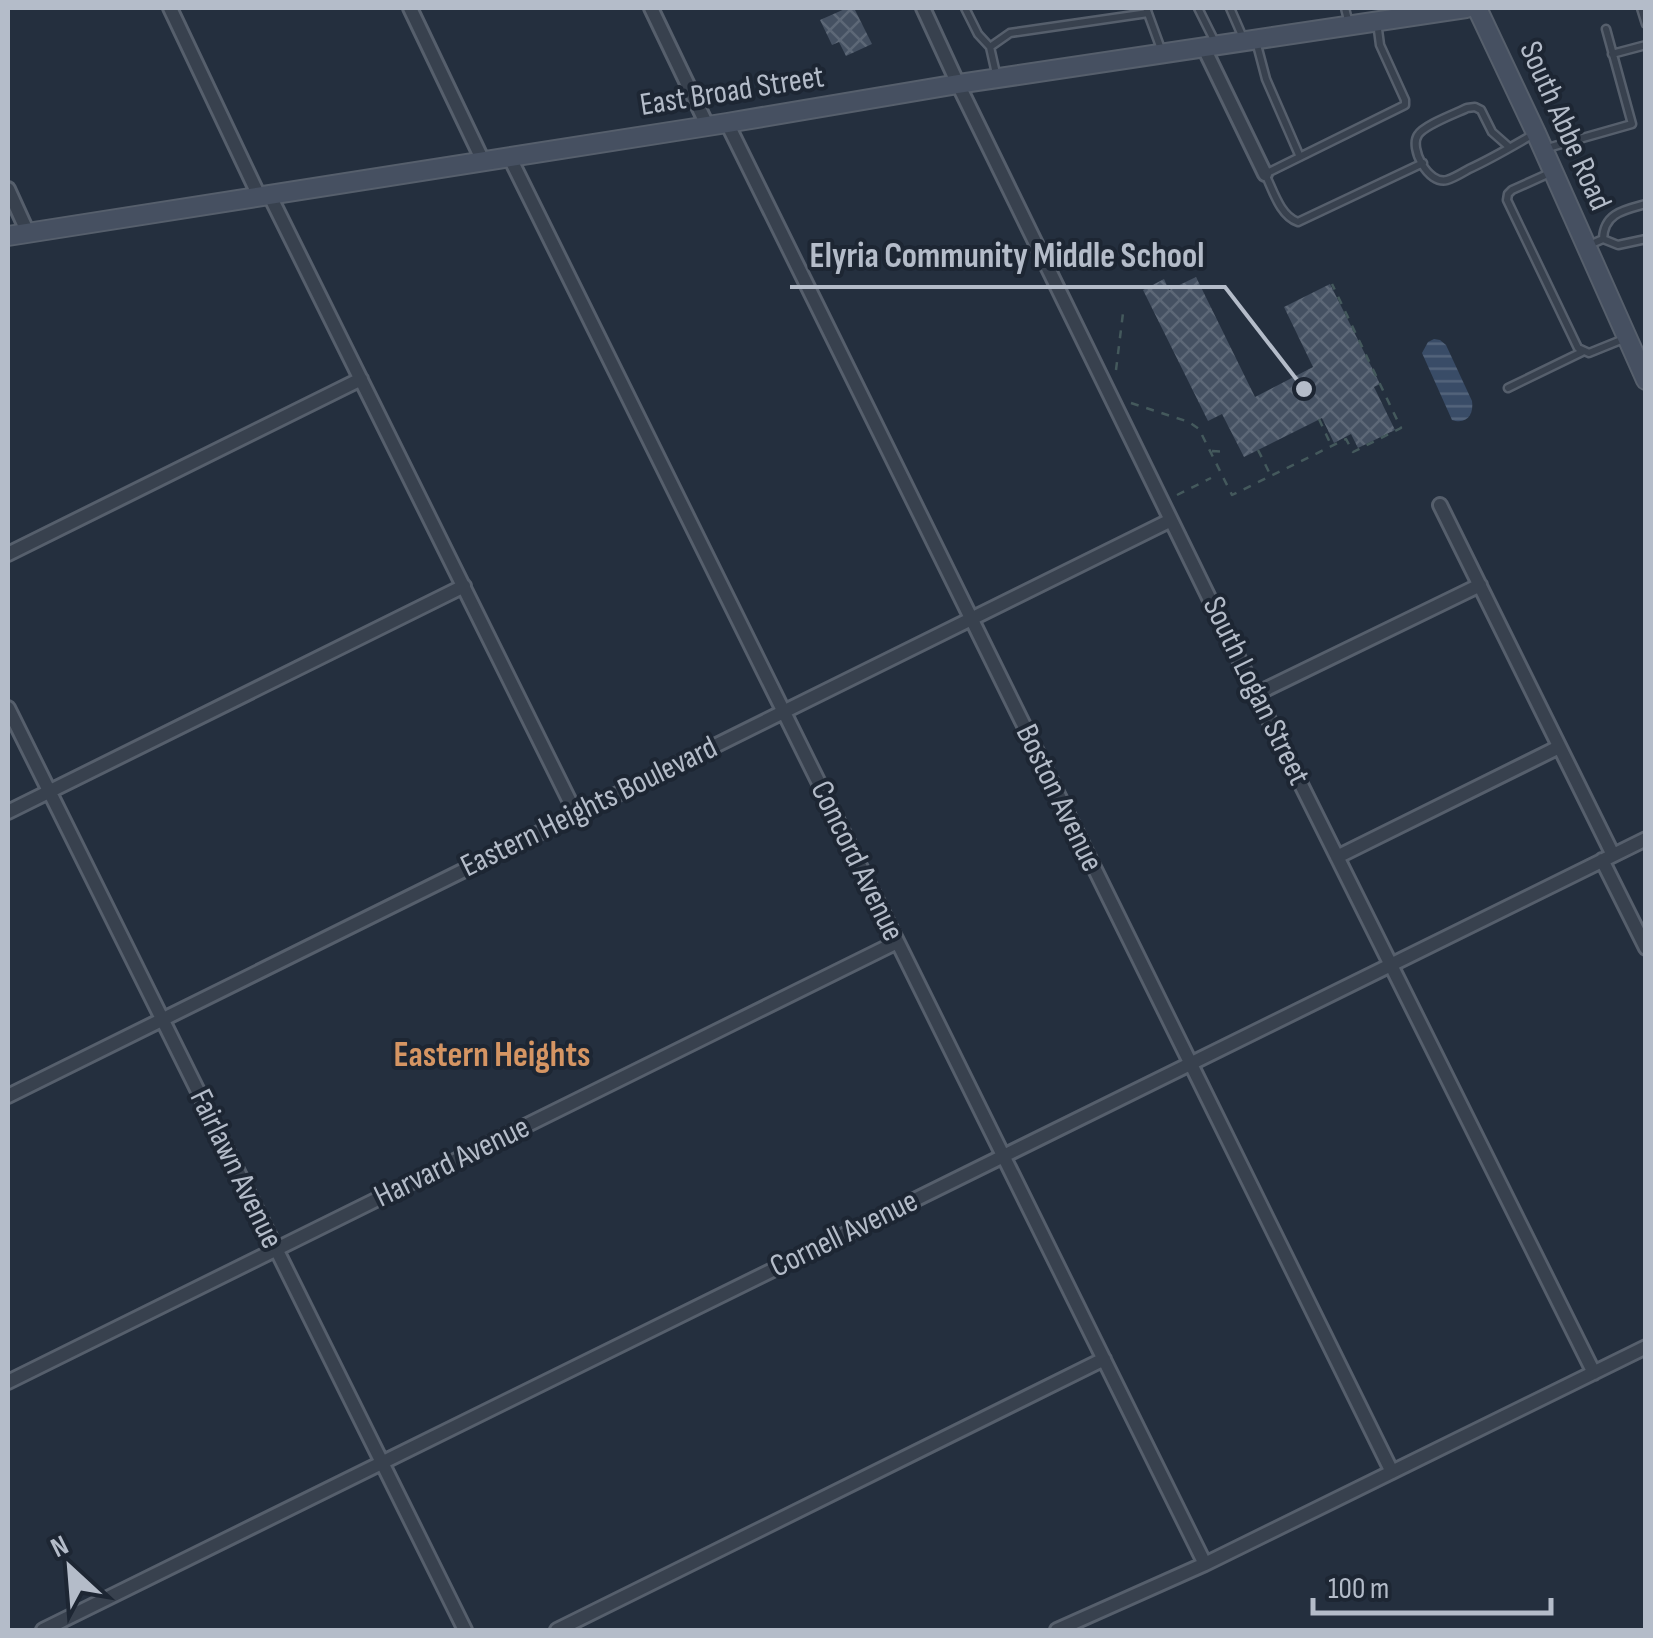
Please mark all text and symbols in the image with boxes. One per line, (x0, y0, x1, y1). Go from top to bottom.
street label: South Abbe Road (1510, 35, 1620, 217)
street label: East Broad Street (637, 57, 827, 125)
callout: Elyria Community Middle School (790, 222, 1225, 287)
text: Elyria Community Middle School (810, 235, 1204, 278)
street label: South Logan Street (1194, 591, 1318, 791)
street label: Boston Avenue (1007, 718, 1111, 878)
street label: Eastern Heights Boulevard (454, 728, 724, 886)
street label: Concord Avenue (801, 774, 913, 948)
district label: Eastern Heights (394, 1034, 590, 1077)
street label: Fairlawn Avenue (181, 1083, 291, 1255)
street label: Harvard Avenue (368, 1108, 536, 1216)
street label: Cornell Avenue (764, 1182, 924, 1286)
north arrow (20, 1518, 120, 1618)
text: N (46, 1529, 74, 1565)
scale bar (1313, 1553, 1550, 1615)
text: 100 m (1328, 1571, 1389, 1607)

